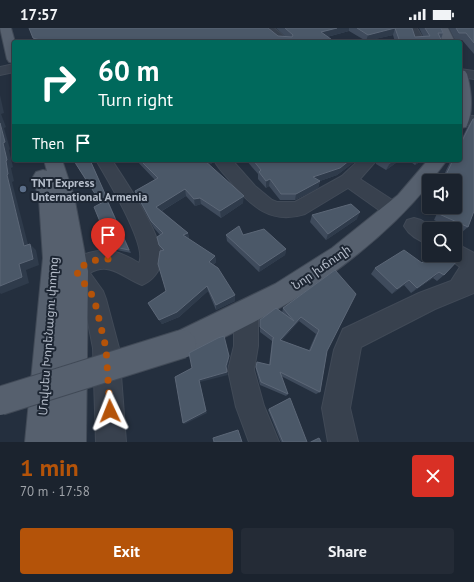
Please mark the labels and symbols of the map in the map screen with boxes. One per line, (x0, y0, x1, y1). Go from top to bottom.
place label: TNT Express Unternational Armenia (31, 175, 147, 204)
marker: TNT Express Unternational Armenia (18, 184, 28, 194)
pin (91, 218, 125, 259)
street label: Նոր խճուղի (289, 241, 353, 293)
street label: Մովսես Խորենացու փողոց (35, 256, 61, 416)
position arrow (89, 390, 131, 432)

